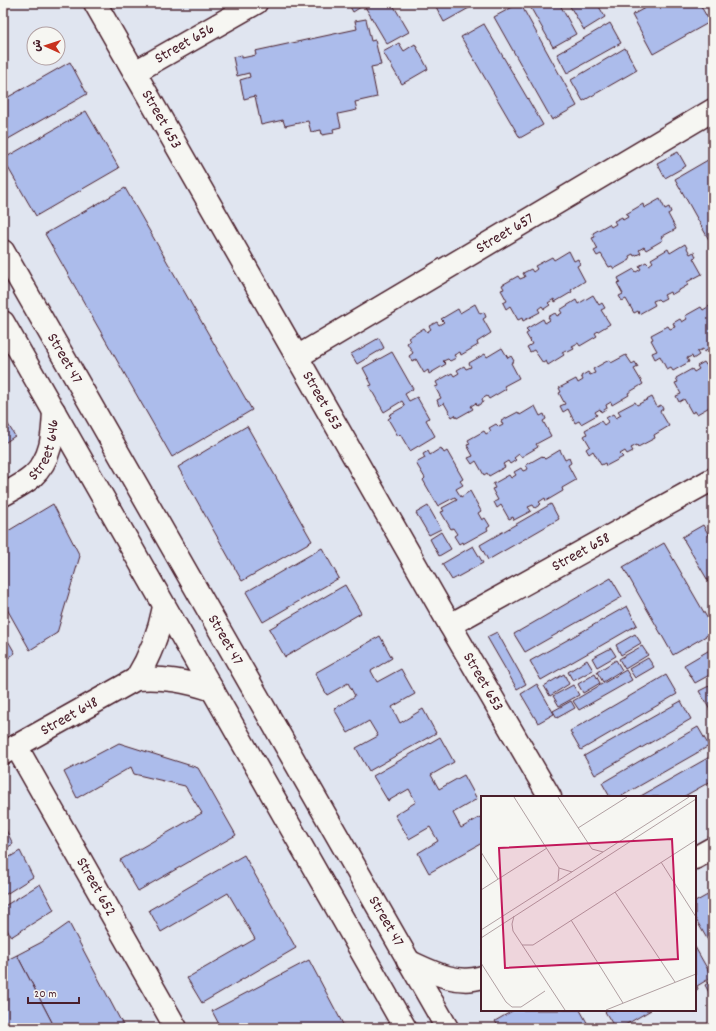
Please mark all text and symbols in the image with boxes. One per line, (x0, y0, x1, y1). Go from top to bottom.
street label: Street 656 (150, 17, 219, 70)
north arrow (26, 26, 66, 66)
text: ش (30, 39, 46, 52)
street label: Street 653 (135, 85, 188, 153)
street label: Street 657 (472, 207, 538, 260)
street label: Street 47 (41, 329, 88, 388)
street label: Street 653 (296, 367, 348, 435)
street label: Street 646 (23, 419, 65, 486)
street label: Street 658 (547, 527, 615, 578)
street label: Street 47 (202, 610, 249, 670)
street label: Street 653 (457, 648, 509, 716)
street label: Street 648 (36, 691, 103, 742)
inset map (481, 796, 696, 1011)
street label: Street 652 (70, 853, 122, 921)
street label: Street 47 (362, 892, 410, 951)
scale bar (28, 979, 79, 1005)
text: 20 m (34, 986, 57, 1003)

